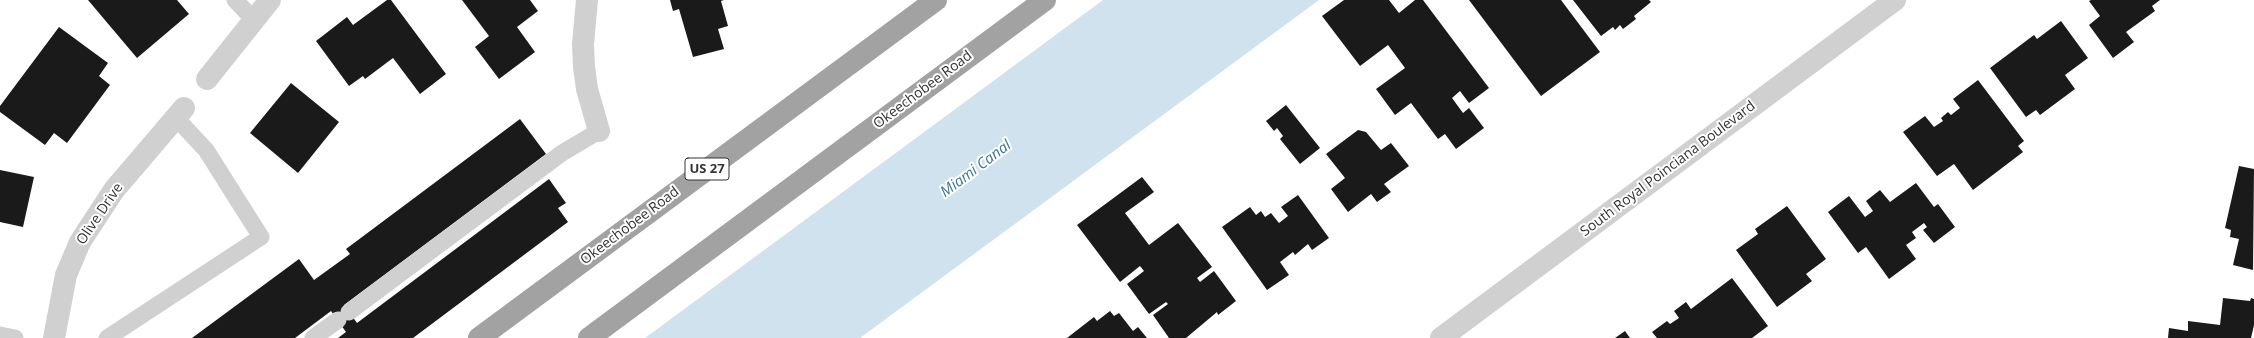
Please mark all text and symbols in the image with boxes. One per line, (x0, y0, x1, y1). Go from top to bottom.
street label: Okeechobee Road (870, 47, 976, 133)
street label: South Royal Poinciana Boulevard (1577, 98, 1759, 240)
water label: Miami Canal (937, 137, 1015, 201)
road number: US 27 (685, 158, 729, 180)
street label: Olive Drive (73, 180, 127, 248)
street label: Okeechobee Road (577, 183, 683, 269)

